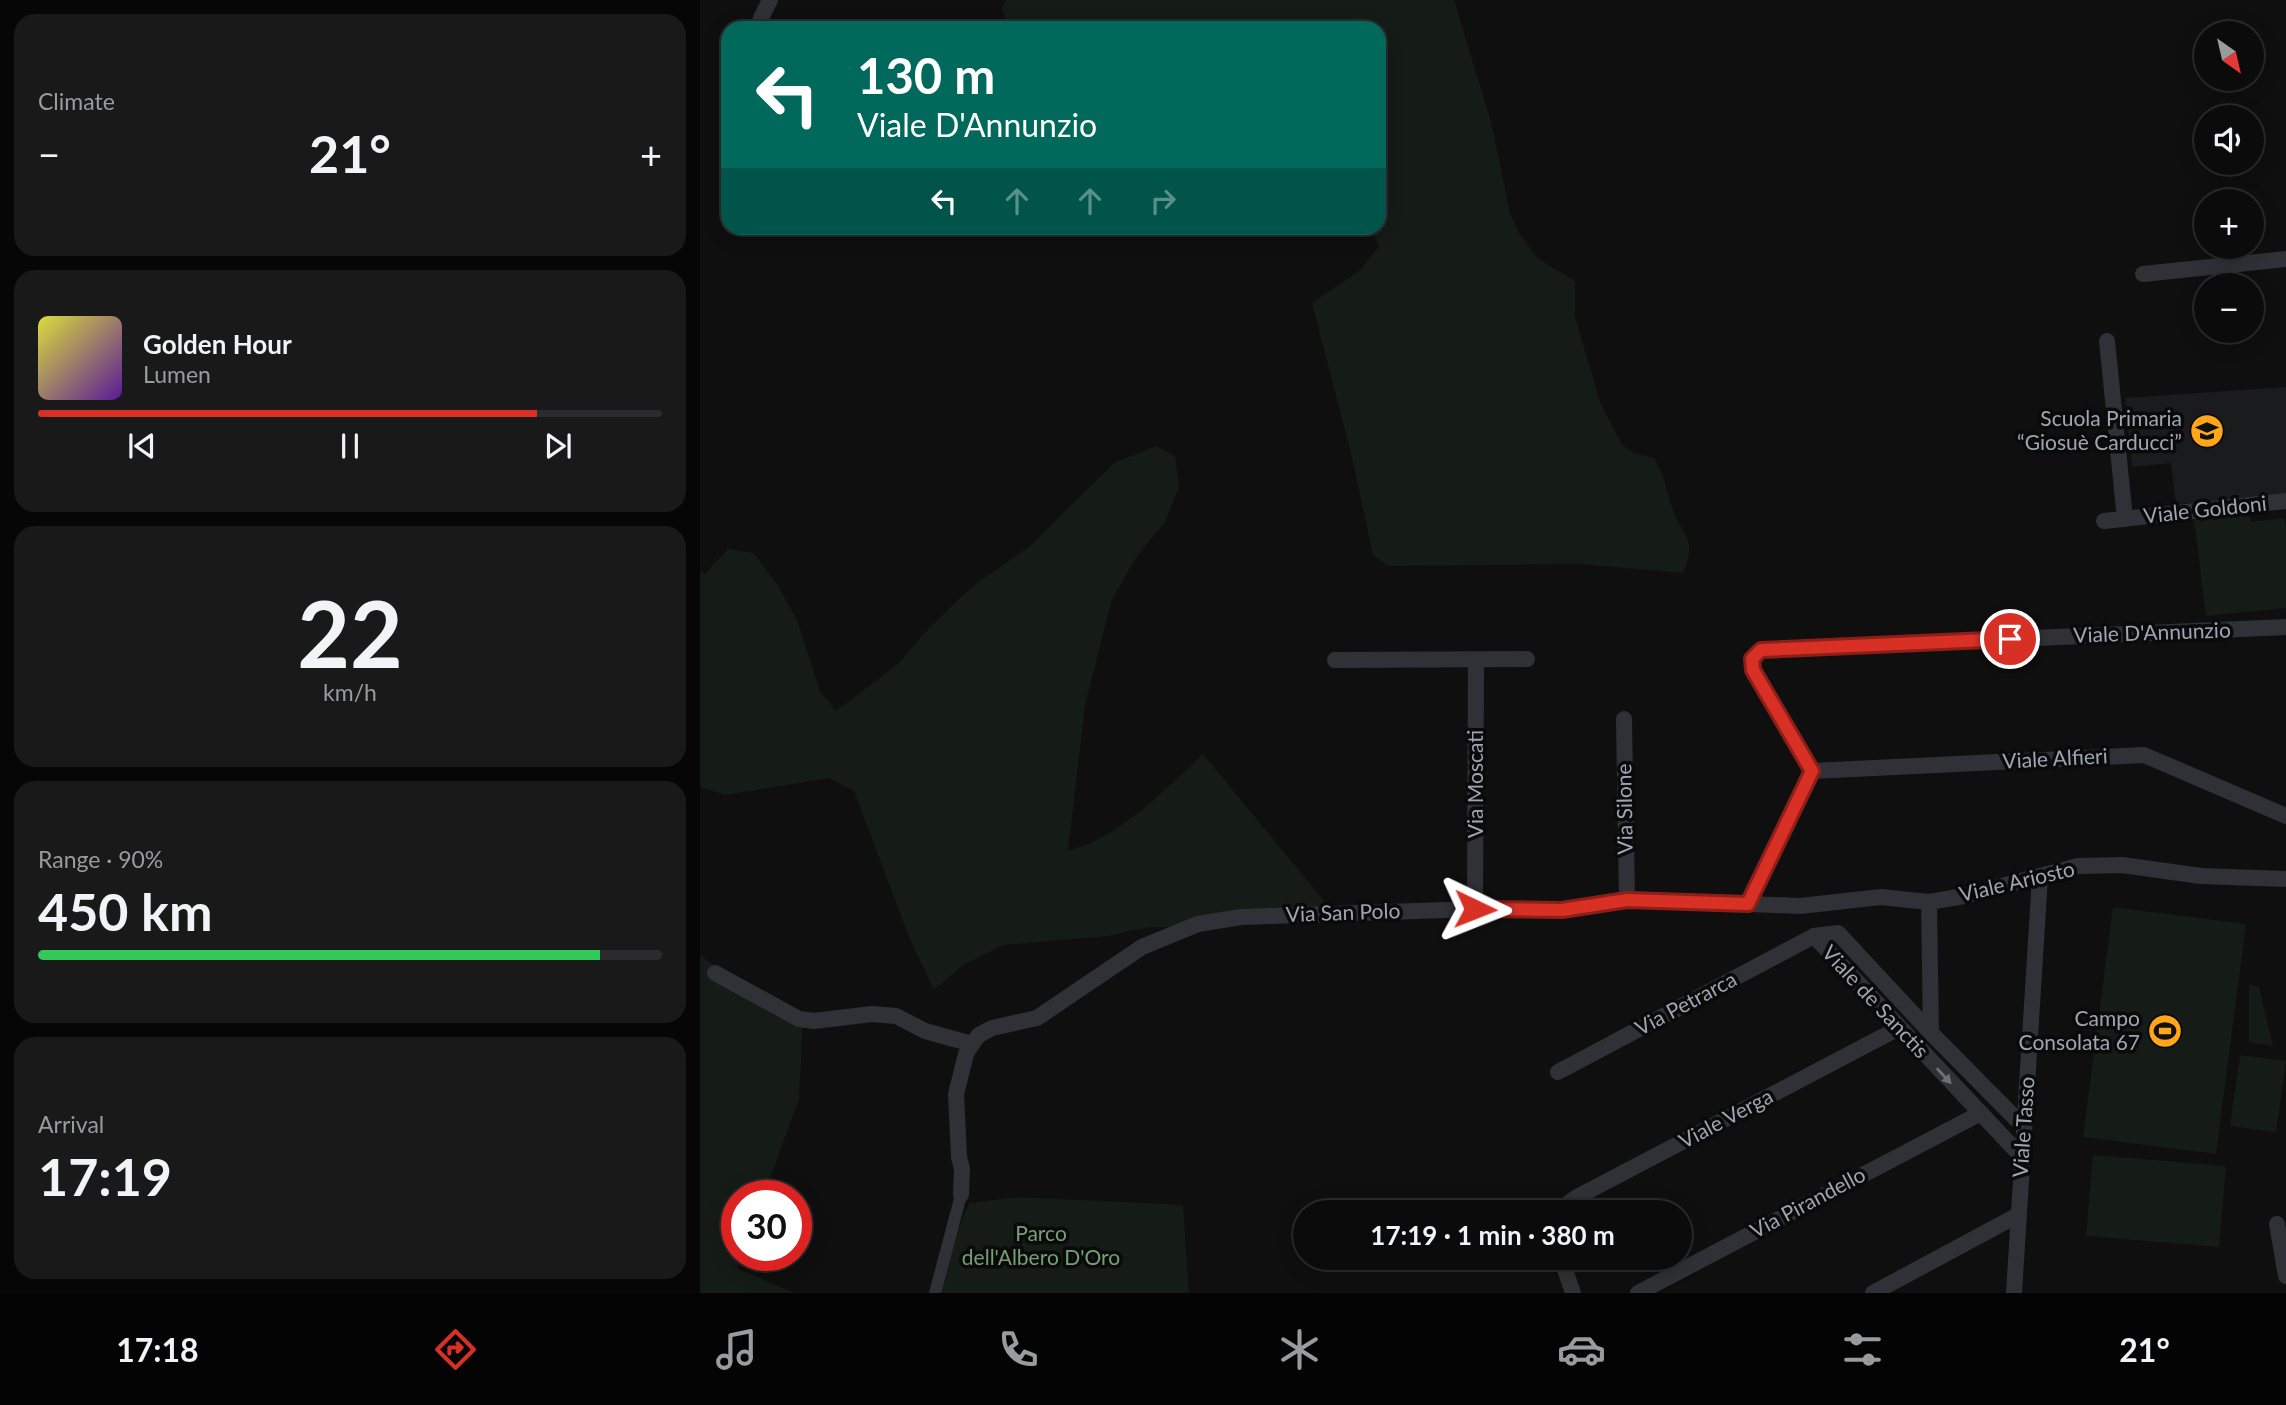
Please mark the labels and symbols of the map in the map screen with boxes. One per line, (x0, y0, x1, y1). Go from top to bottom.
north arrow (2194, 21, 2264, 91)
place label: Scuola Primaria “Giosuè Carducci” (2017, 405, 2182, 454)
school or university icon: Scuola Primaria “Giosuè Carducci” (2188, 412, 2226, 450)
street label: Viale Goldoni (2142, 490, 2268, 527)
pin (1980, 609, 2040, 669)
street label: Viale D'Annunzio (2073, 616, 2231, 647)
street label: Via Moscati (1462, 730, 1487, 838)
street label: Viale Alfieri (2002, 742, 2108, 773)
street label: Via Silone (1610, 763, 1637, 855)
street label: Viale Ariosto (1957, 855, 2077, 906)
position arrow (1438, 872, 1512, 946)
street label: Via San Polo (1285, 897, 1401, 926)
street label: Viale de Sanctis (1818, 940, 1935, 1062)
street label: Via Petrarca (1630, 966, 1740, 1040)
place label: Campo Consolata 67 (2019, 1005, 2140, 1054)
sports icon: Campo Consolata 67 (2146, 1012, 2184, 1050)
one-way arrow (1936, 1067, 1952, 1085)
street label: Viale Tasso (2007, 1076, 2039, 1178)
street label: Viale Verga (1674, 1082, 1777, 1153)
street label: Via Pirandello (1745, 1161, 1869, 1243)
speed limit sign: 30 (721, 1180, 812, 1271)
park label: Parco dell'Albero D'Oro (962, 1220, 1120, 1269)

